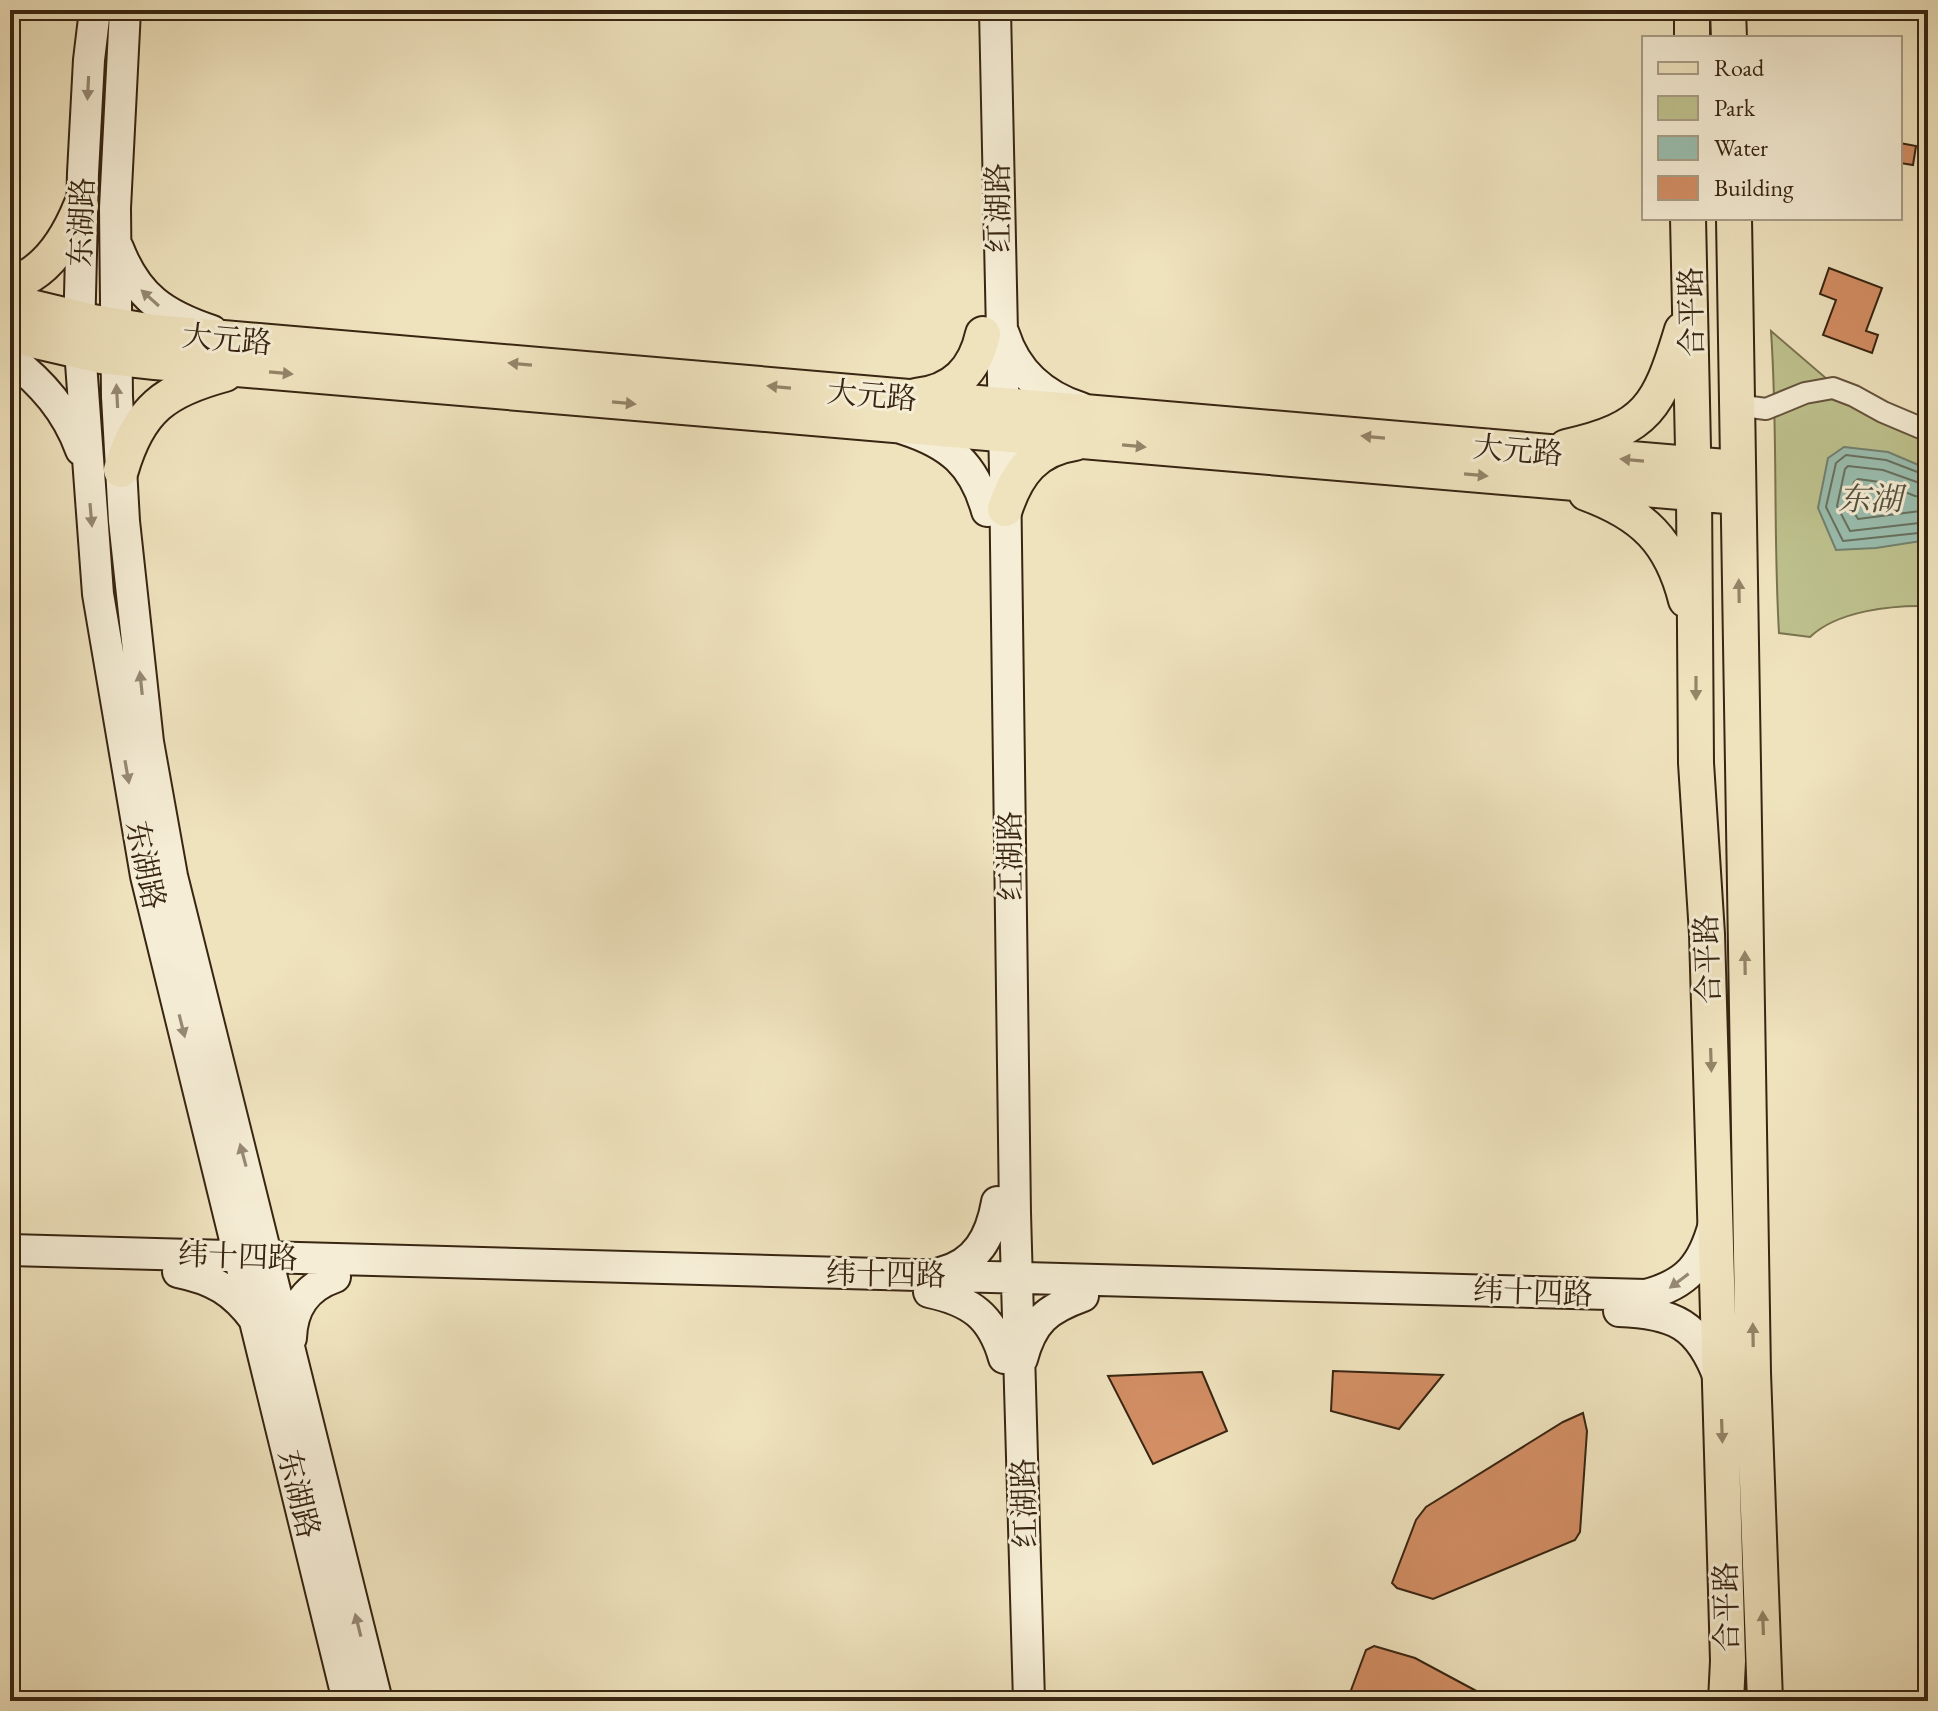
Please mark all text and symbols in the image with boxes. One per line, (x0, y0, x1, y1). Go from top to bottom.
legend (1642, 36, 1902, 220)
text: Road (1714, 52, 1765, 83)
one-way arrow (81, 76, 94, 101)
text: Park (1714, 92, 1756, 123)
text: Water (1714, 132, 1768, 163)
street label: 红湖路 (978, 163, 1018, 253)
text: Building (1714, 172, 1794, 203)
street label: 东湖路 (60, 176, 102, 268)
street label: 合平路 (1671, 267, 1711, 357)
one-way arrow (140, 290, 160, 307)
street label: 大元路 (180, 316, 274, 362)
one-way arrow (507, 358, 532, 371)
one-way arrow (269, 367, 294, 380)
street label: 大元路 (825, 372, 919, 418)
one-way arrow (766, 380, 791, 393)
one-way arrow (111, 383, 124, 408)
one-way arrow (611, 396, 636, 409)
street label: 大元路 (1471, 427, 1565, 473)
one-way arrow (1360, 430, 1385, 443)
one-way arrow (1122, 440, 1147, 453)
one-way arrow (1619, 453, 1644, 466)
one-way arrow (1464, 469, 1489, 482)
water label: 东湖 (1838, 478, 1907, 520)
one-way arrow (85, 503, 98, 528)
one-way arrow (1733, 578, 1746, 603)
one-way arrow (135, 670, 148, 695)
one-way arrow (1690, 676, 1702, 701)
one-way arrow (122, 760, 134, 785)
street label: 红湖路 (990, 811, 1030, 901)
street label: 东湖路 (118, 817, 174, 913)
street label: 合平路 (1686, 913, 1728, 1005)
one-way arrow (1739, 950, 1751, 975)
one-way arrow (176, 1014, 189, 1039)
one-way arrow (1704, 1048, 1717, 1073)
one-way arrow (236, 1143, 248, 1168)
street label: 纬十四路 (177, 1234, 299, 1278)
street label: 纬十四路 (826, 1253, 946, 1295)
street label: 纬十四路 (1472, 1270, 1594, 1314)
one-way arrow (1669, 1272, 1689, 1288)
one-way arrow (1746, 1322, 1759, 1347)
one-way arrow (1716, 1419, 1729, 1444)
street label: 东湖路 (269, 1446, 329, 1542)
street label: 红湖路 (1003, 1457, 1045, 1549)
street label: 合平路 (1706, 1562, 1746, 1652)
one-way arrow (1757, 1610, 1770, 1635)
one-way arrow (352, 1613, 364, 1638)

